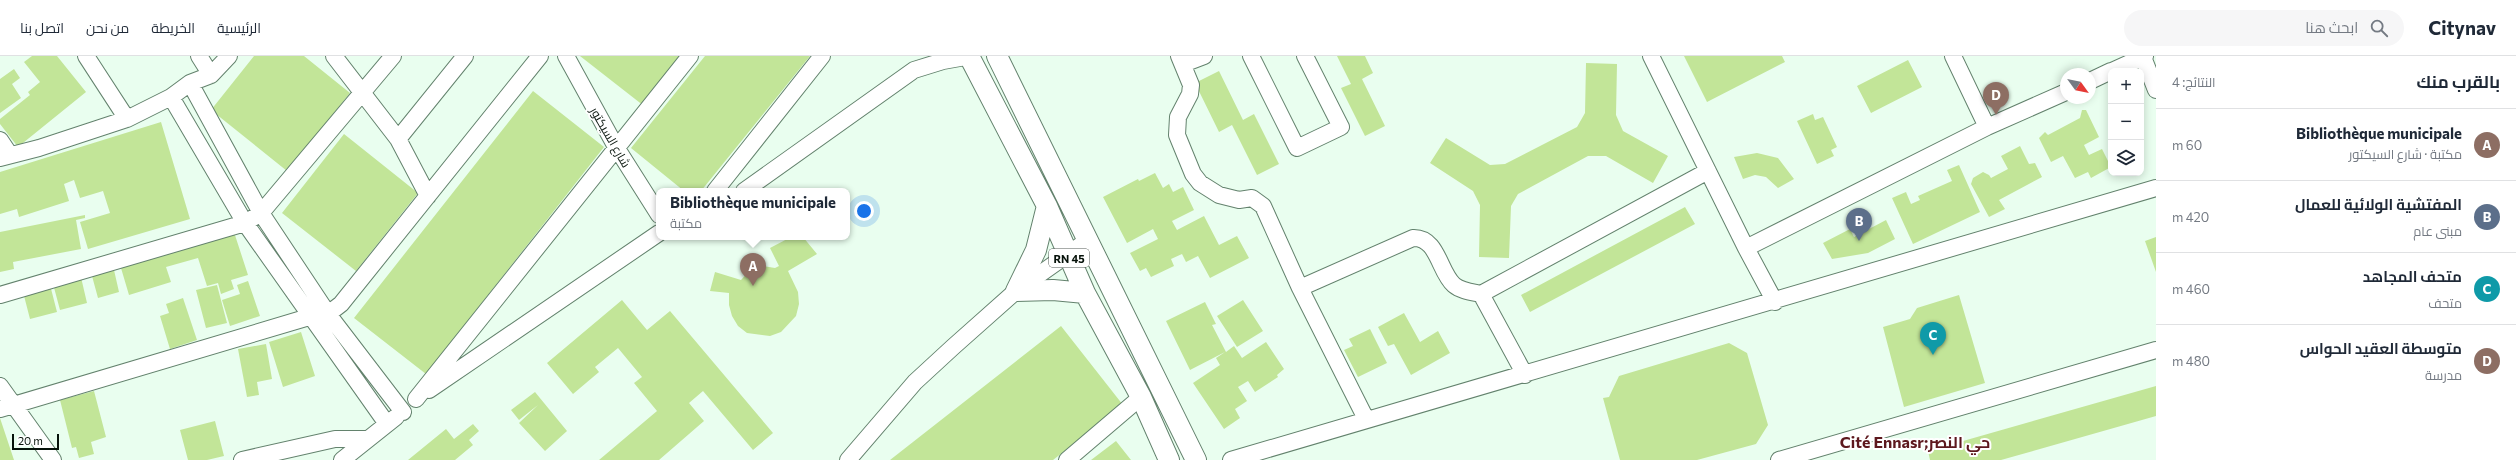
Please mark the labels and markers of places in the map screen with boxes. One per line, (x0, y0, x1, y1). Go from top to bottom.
pin: D (1983, 82, 2009, 115)
pin: B (1846, 208, 1872, 241)
pin: A (740, 253, 766, 286)
pin: C (1920, 322, 1946, 355)

